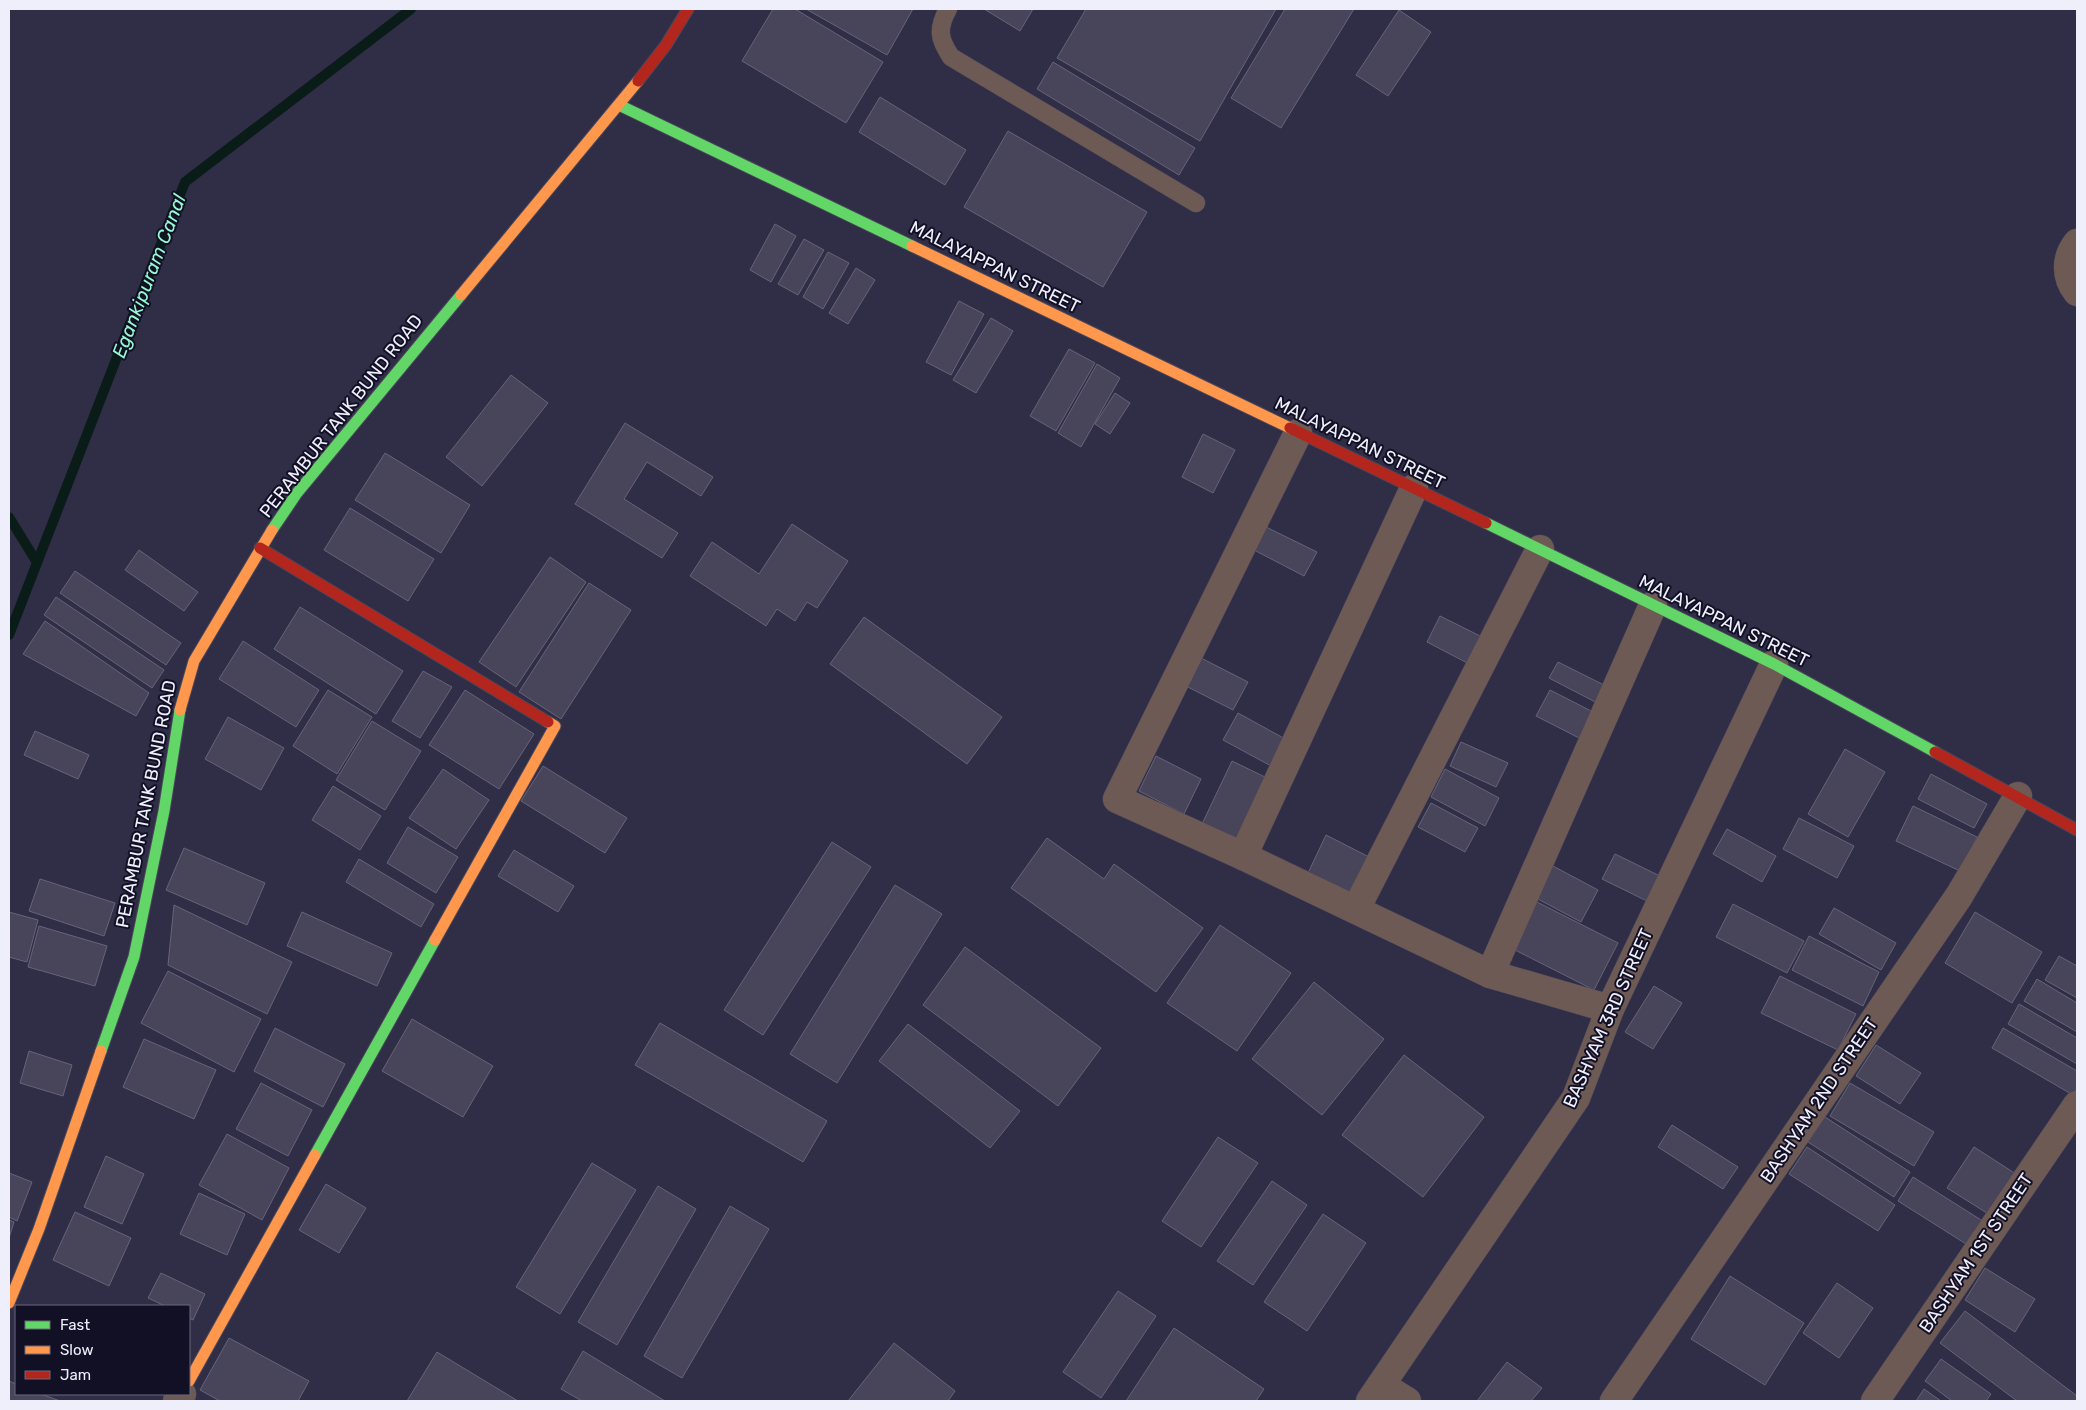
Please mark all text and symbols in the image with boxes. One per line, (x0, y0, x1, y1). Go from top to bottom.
water label: Egankipuram Canal (107, 191, 191, 361)
street label: MALAYAPPAN STREET (906, 216, 1084, 318)
street label: PERAMBUR TANK BUND ROAD (255, 310, 427, 522)
street label: MALAYAPPAN STREET (1271, 392, 1449, 494)
street label: MALAYAPPAN STREET (1635, 570, 1813, 672)
street label: PERAMBUR TANK BUND ROAD (111, 678, 181, 930)
street label: BASHYAM 3RD STREET (1559, 925, 1657, 1111)
street label: BASHYAM 2ND STREET (1756, 1013, 1882, 1187)
street label: BASHYAM 1ST STREET (1914, 1169, 2038, 1337)
legend (15, 1305, 190, 1395)
text: Fast (60, 1316, 90, 1334)
text: Slow (60, 1341, 93, 1359)
text: Jam (60, 1366, 91, 1384)

